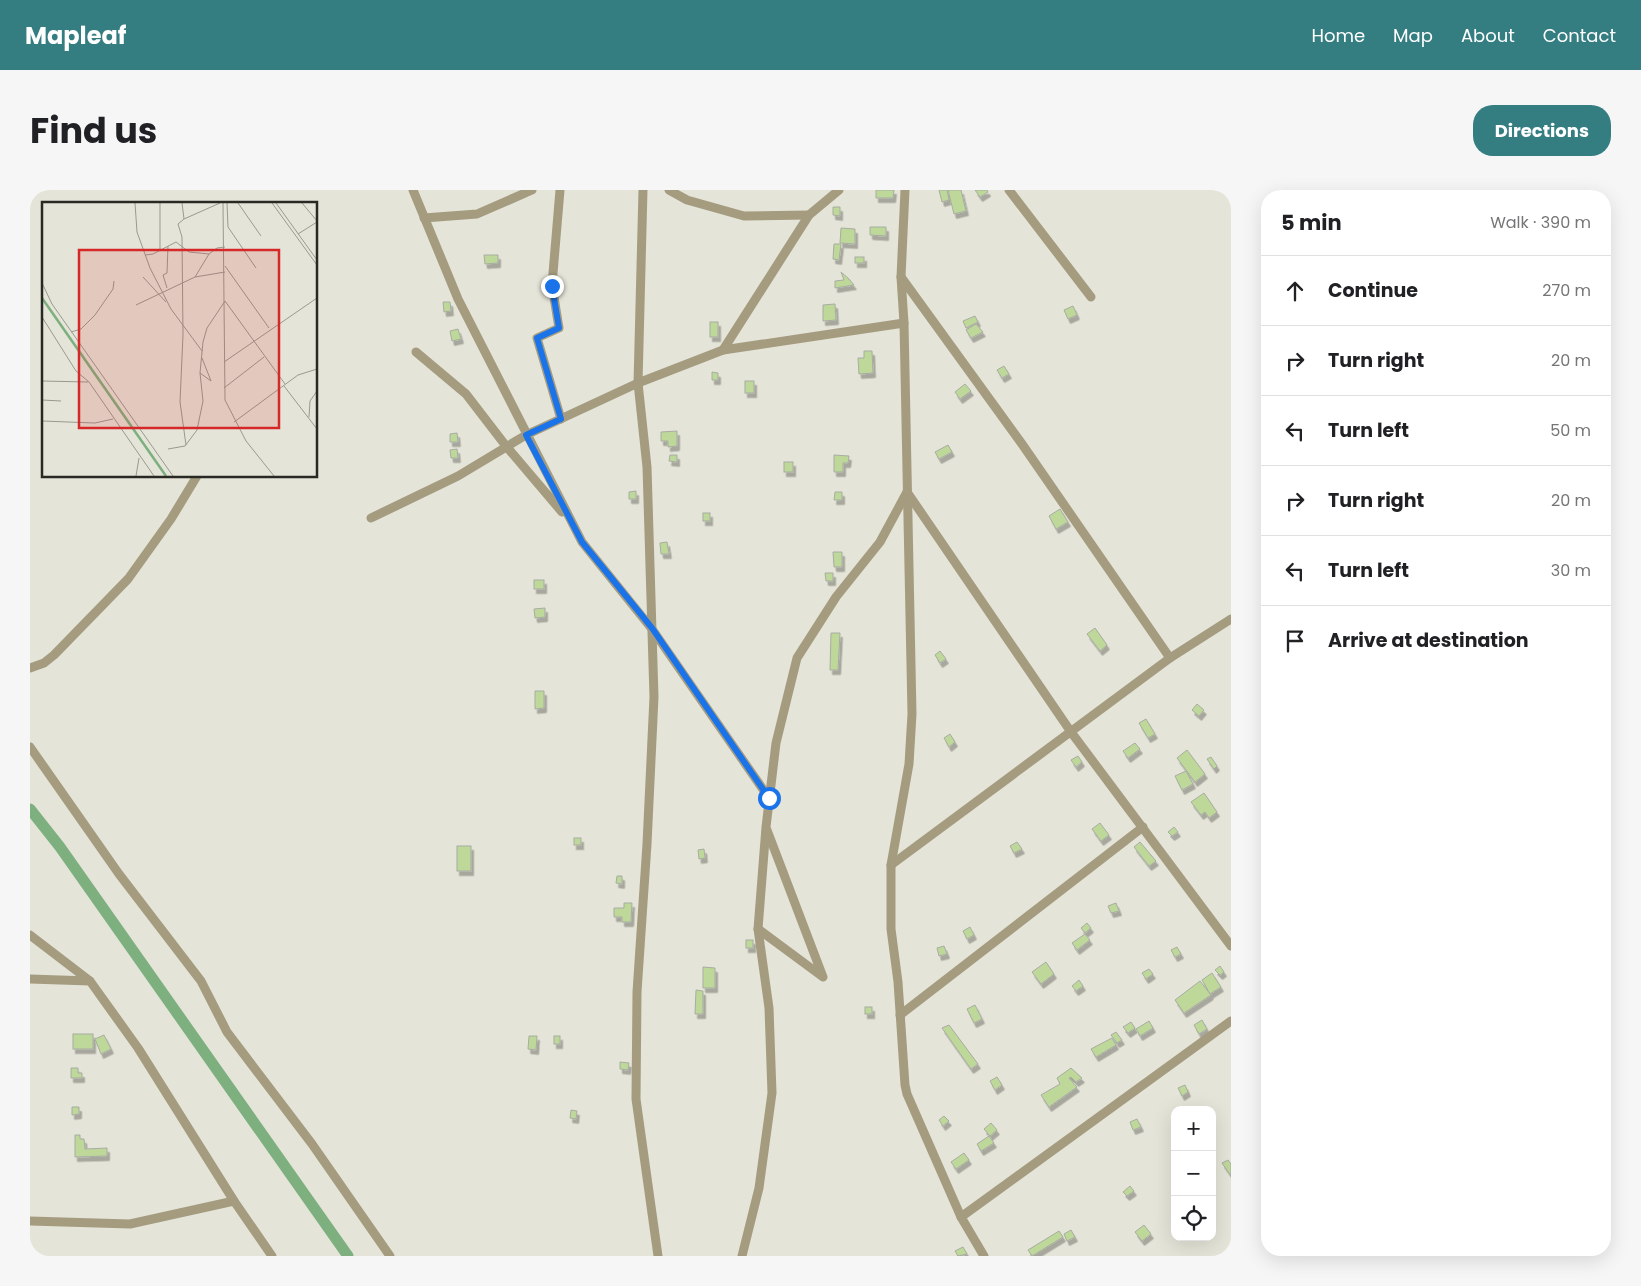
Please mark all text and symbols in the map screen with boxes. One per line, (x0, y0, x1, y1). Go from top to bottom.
text: Mapleaf (25, 19, 126, 52)
text: Home (1311, 23, 1365, 48)
text: Map (1393, 23, 1433, 48)
text: About (1461, 23, 1515, 48)
text: Contact (1543, 23, 1616, 48)
button: Directions (1473, 105, 1611, 156)
text: Find us (30, 106, 157, 155)
inset map (42, 202, 318, 478)
text: 5 min (1281, 208, 1342, 237)
text: Walk · 390 m (1490, 211, 1591, 234)
route end (541, 275, 564, 298)
icon: ahead (1281, 277, 1309, 305)
text: Continue (1328, 277, 1418, 304)
text: 270 m (1542, 279, 1591, 302)
icon: right (1281, 347, 1309, 375)
text: Turn right (1328, 347, 1424, 374)
text: 20 m (1551, 349, 1591, 372)
icon: left (1281, 417, 1309, 445)
text: Turn left (1328, 417, 1409, 444)
text: 50 m (1550, 419, 1591, 442)
icon: right (1281, 487, 1309, 515)
text: Turn right (1328, 487, 1424, 514)
text: 20 m (1551, 489, 1591, 512)
icon: left (1281, 557, 1309, 585)
text: Turn left (1328, 557, 1409, 584)
text: 30 m (1551, 559, 1591, 582)
icon: arrive (1281, 627, 1309, 655)
text: Arrive at destination (1328, 627, 1529, 654)
route start (758, 787, 781, 810)
map controls (1171, 1106, 1216, 1241)
button: + (1171, 1106, 1216, 1151)
button: − (1171, 1151, 1216, 1196)
button: locate (1171, 1196, 1216, 1241)

